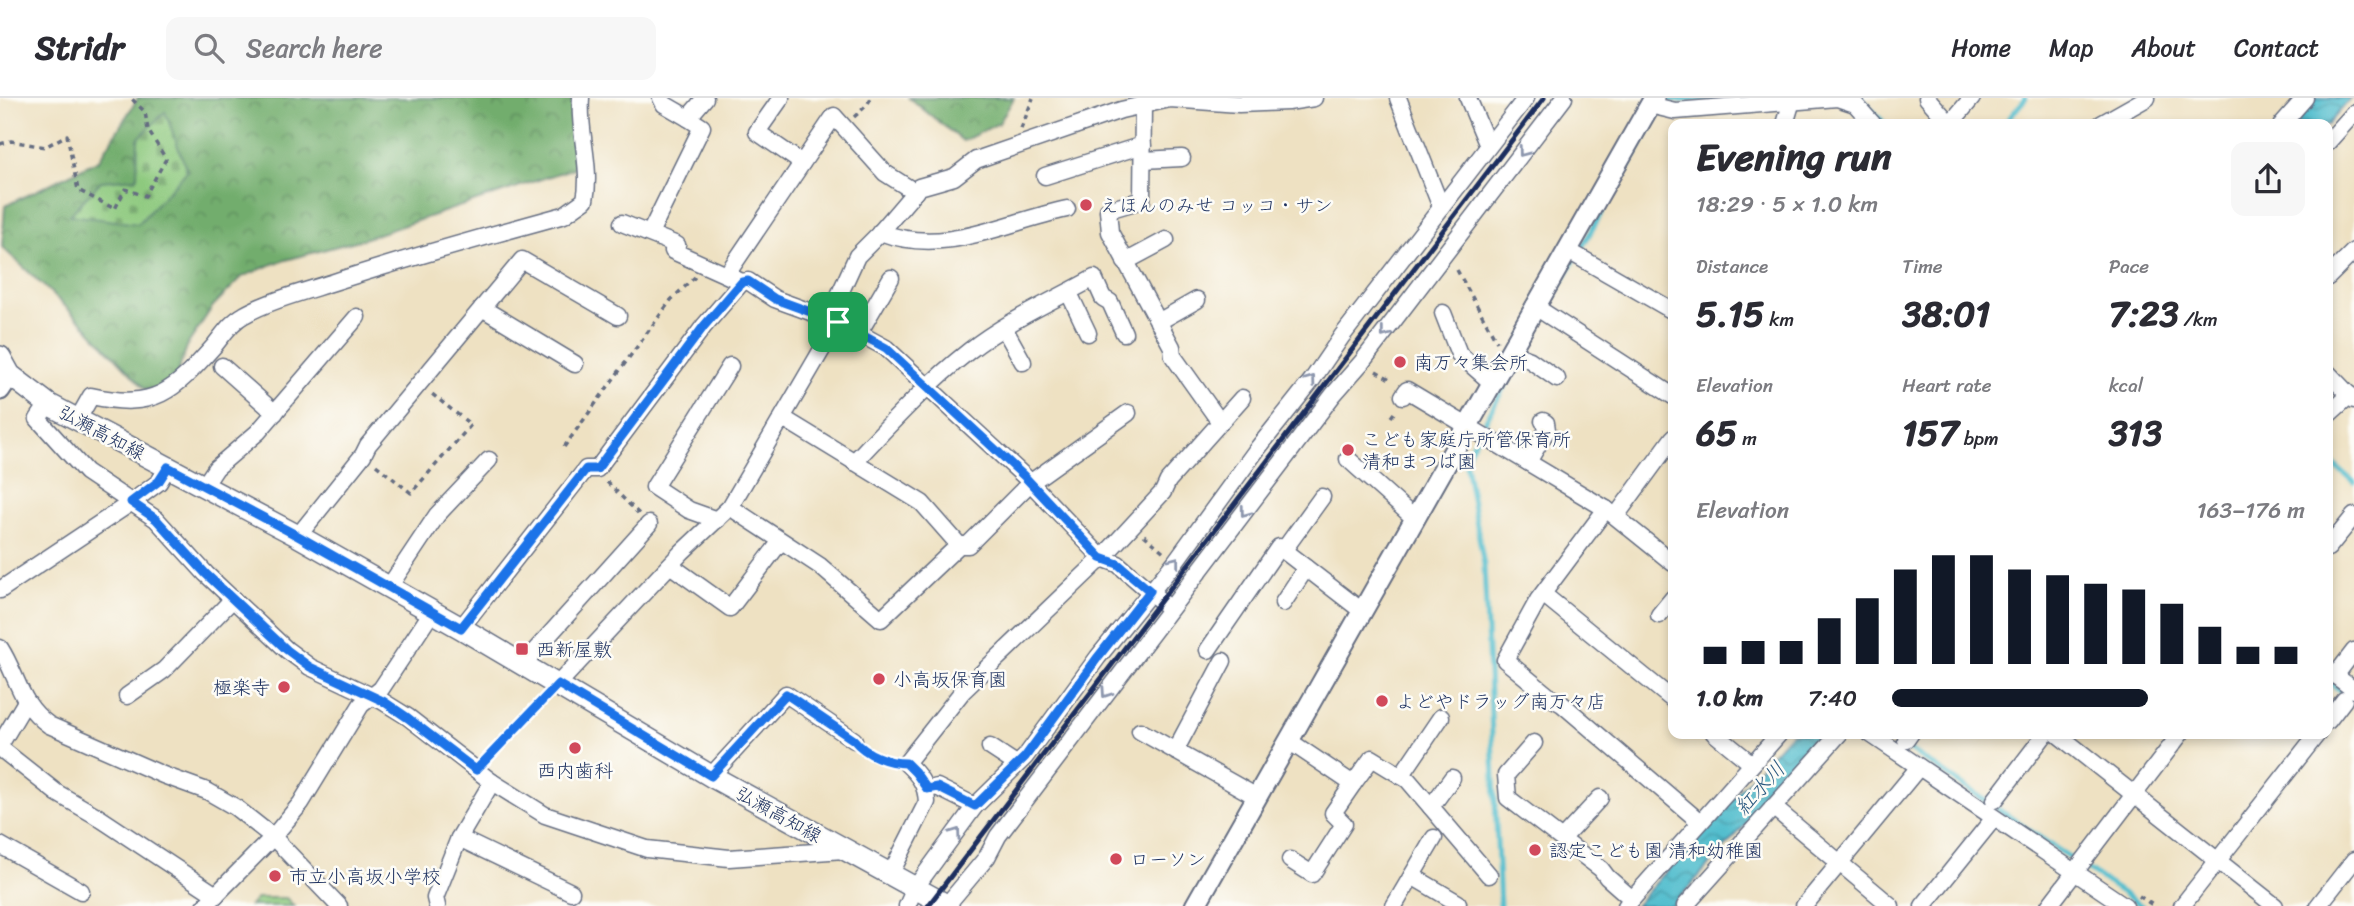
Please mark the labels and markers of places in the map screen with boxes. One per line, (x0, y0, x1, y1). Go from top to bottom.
place label: えほんのみせ コッコ・サン (1100, 189, 1333, 222)
marker: えほんのみせ コッコ・サン (1078, 197, 1094, 213)
pin (808, 292, 868, 352)
place label: 南万々集会所 (1414, 346, 1528, 379)
marker: 南万々集会所 (1392, 354, 1408, 370)
place label: こども家庭庁所管保育所 清和まつば園 (1362, 423, 1571, 478)
marker: こども家庭庁所管保育所 清和まつば園 (1340, 442, 1356, 458)
place label: 西新屋敷 (536, 633, 612, 666)
marker: 西新屋敷 (514, 641, 530, 657)
place label: 小高坂保育園 (893, 663, 1007, 696)
place label: 極楽寺 (213, 671, 270, 704)
marker: 小高坂保育園 (871, 671, 887, 687)
marker: 極楽寺 (276, 679, 292, 695)
place label: よどやドラッグ南万々店 (1396, 685, 1606, 718)
marker: よどやドラッグ南万々店 (1374, 693, 1390, 709)
marker: 西内歯科 (567, 740, 583, 756)
place label: 西内歯科 (537, 754, 613, 787)
place label: 認定こども園 清和幼稚園 (1549, 834, 1763, 867)
marker: 認定こども園 清和幼稚園 (1527, 842, 1543, 858)
place label: ローソン (1130, 843, 1206, 876)
marker: ローソン (1108, 851, 1124, 867)
place label: 市立小高坂小学校 (289, 860, 441, 893)
marker: 市立小高坂小学校 (267, 868, 283, 884)

